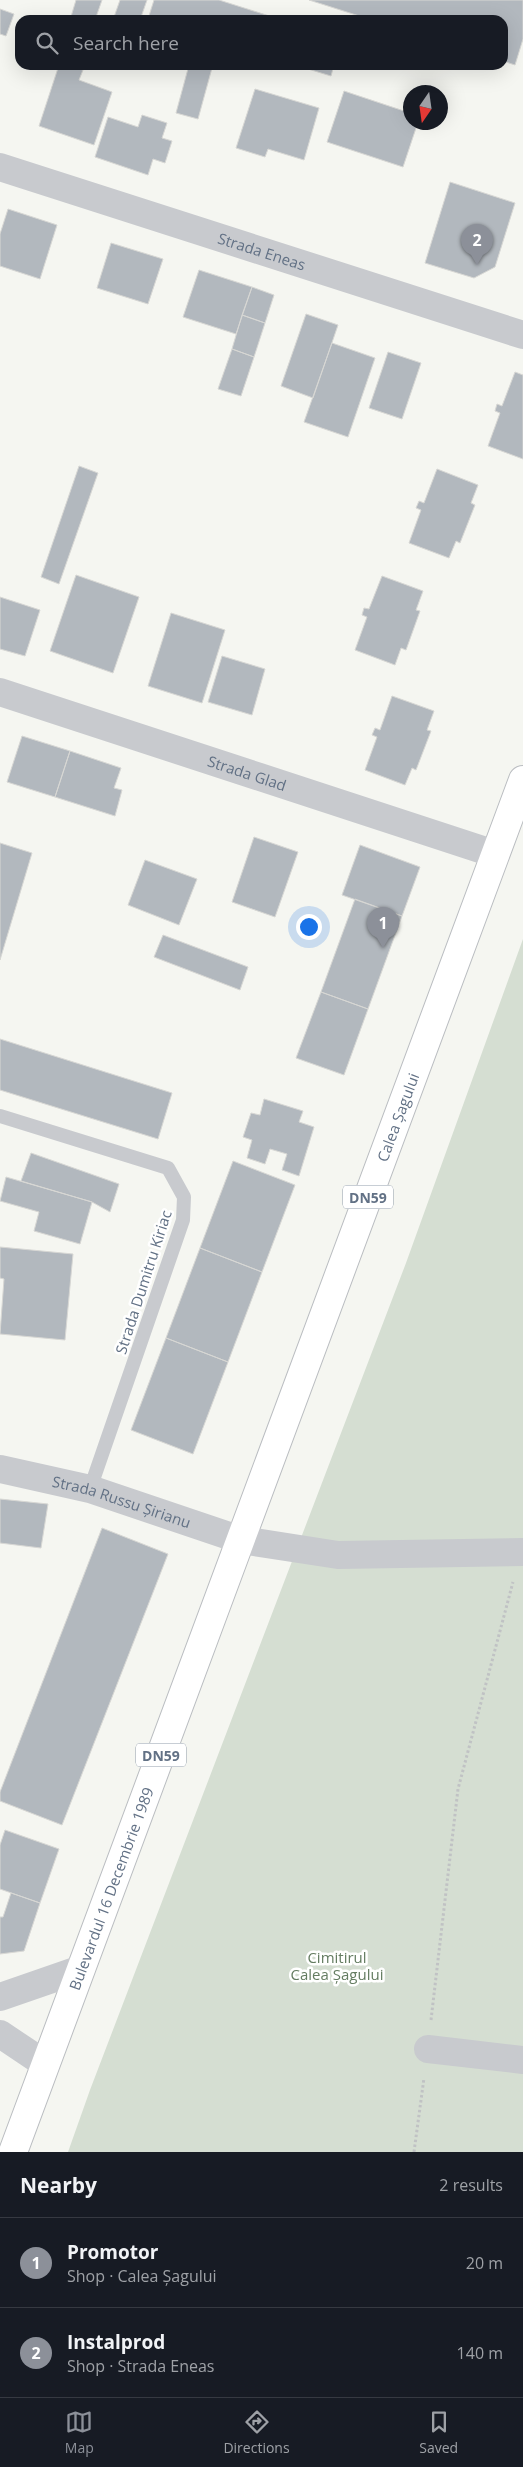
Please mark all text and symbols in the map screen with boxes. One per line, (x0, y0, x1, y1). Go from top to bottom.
search box (15, 15, 508, 70)
icon: search (33, 29, 61, 57)
text: Search here (73, 30, 179, 56)
north arrow (403, 85, 448, 130)
pin: 2 (461, 224, 493, 265)
street label: Strada Eneas (215, 228, 308, 275)
street label: Strada Glad (205, 751, 289, 795)
pin: 1 (367, 907, 399, 948)
your location (296, 914, 322, 940)
street label: Calea Șagului (372, 1070, 423, 1164)
road number: DN59 (343, 1186, 393, 1208)
street label: Strada Dumitru Kiriac (110, 1207, 176, 1357)
street label: Strada Russu Șirianu (50, 1471, 194, 1532)
road number: DN59 (136, 1744, 186, 1766)
street label: Bulevardul 16 Decembrie 1989 (64, 1784, 158, 1993)
park label: Cimitirul Calea Șagului (291, 1947, 383, 1984)
text: Nearby (20, 2171, 97, 2199)
text: 2 results (439, 2174, 503, 2196)
text: Promotor (67, 2239, 158, 2265)
text: 1 (31, 2252, 41, 2274)
text: 20 m (466, 2252, 503, 2274)
text: Shop · Calea Șagului (67, 2265, 217, 2287)
text: Instalprod (67, 2329, 165, 2355)
text: 2 (31, 2342, 41, 2364)
text: 140 m (457, 2342, 503, 2364)
text: Shop · Strada Eneas (67, 2355, 214, 2377)
tab: Map (65, 2408, 94, 2457)
tab: Directions (223, 2408, 290, 2457)
tab: Saved (419, 2408, 458, 2457)

